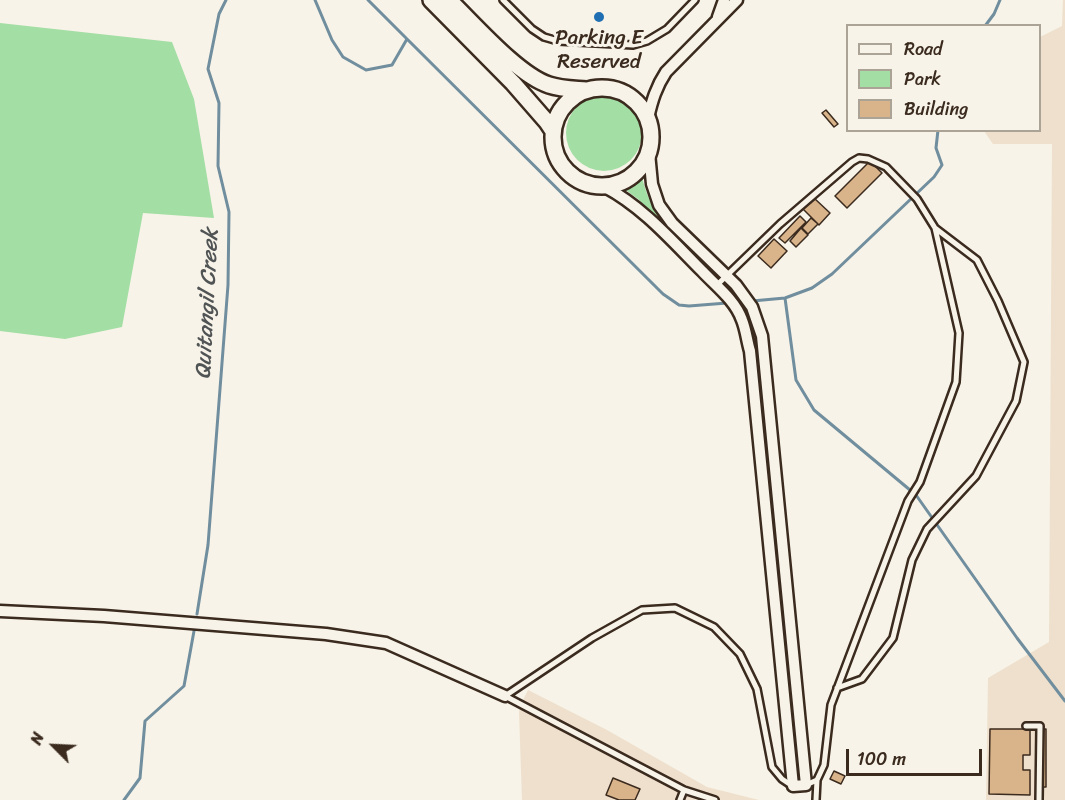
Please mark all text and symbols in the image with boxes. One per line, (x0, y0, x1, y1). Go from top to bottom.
marker: Parking E Reserved (592, 10, 606, 24)
legend (846, 24, 1041, 132)
place label: Parking E Reserved (555, 26, 643, 76)
text: Road (904, 33, 943, 65)
text: Park (904, 63, 941, 95)
text: Building (904, 93, 968, 125)
water label: Quitangil Creek (191, 228, 225, 380)
north arrow (24, 716, 84, 776)
text: N (22, 728, 53, 749)
scale bar (849, 737, 986, 775)
text: 100 m (857, 743, 906, 775)

